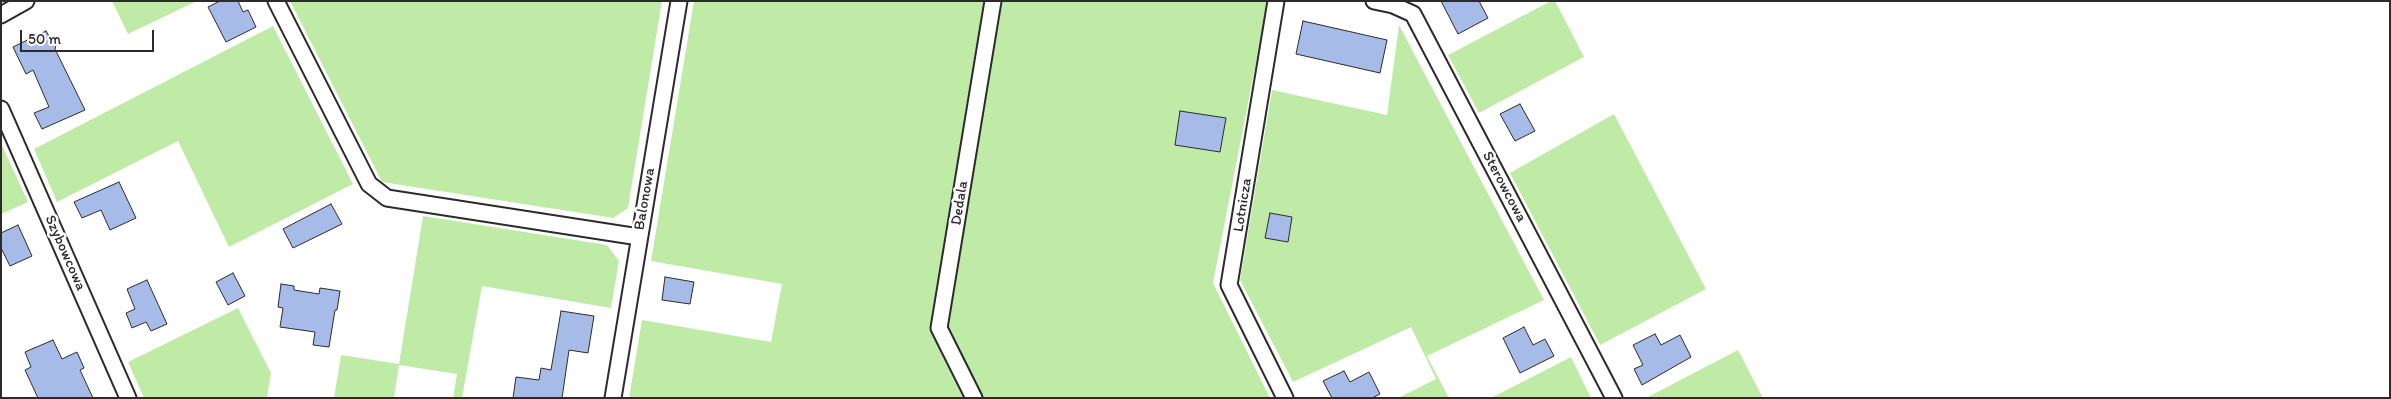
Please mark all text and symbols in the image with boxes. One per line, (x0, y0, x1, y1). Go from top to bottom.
scale bar (22, 20, 156, 52)
text: 50 m (28, 30, 61, 48)
street label: Sterowcowa (1478, 149, 1530, 225)
street label: Balonowa (631, 166, 659, 232)
street label: Lotnicza (1230, 177, 1256, 233)
street label: Dedala (948, 179, 972, 227)
street label: Szybowcowa (40, 213, 90, 293)

